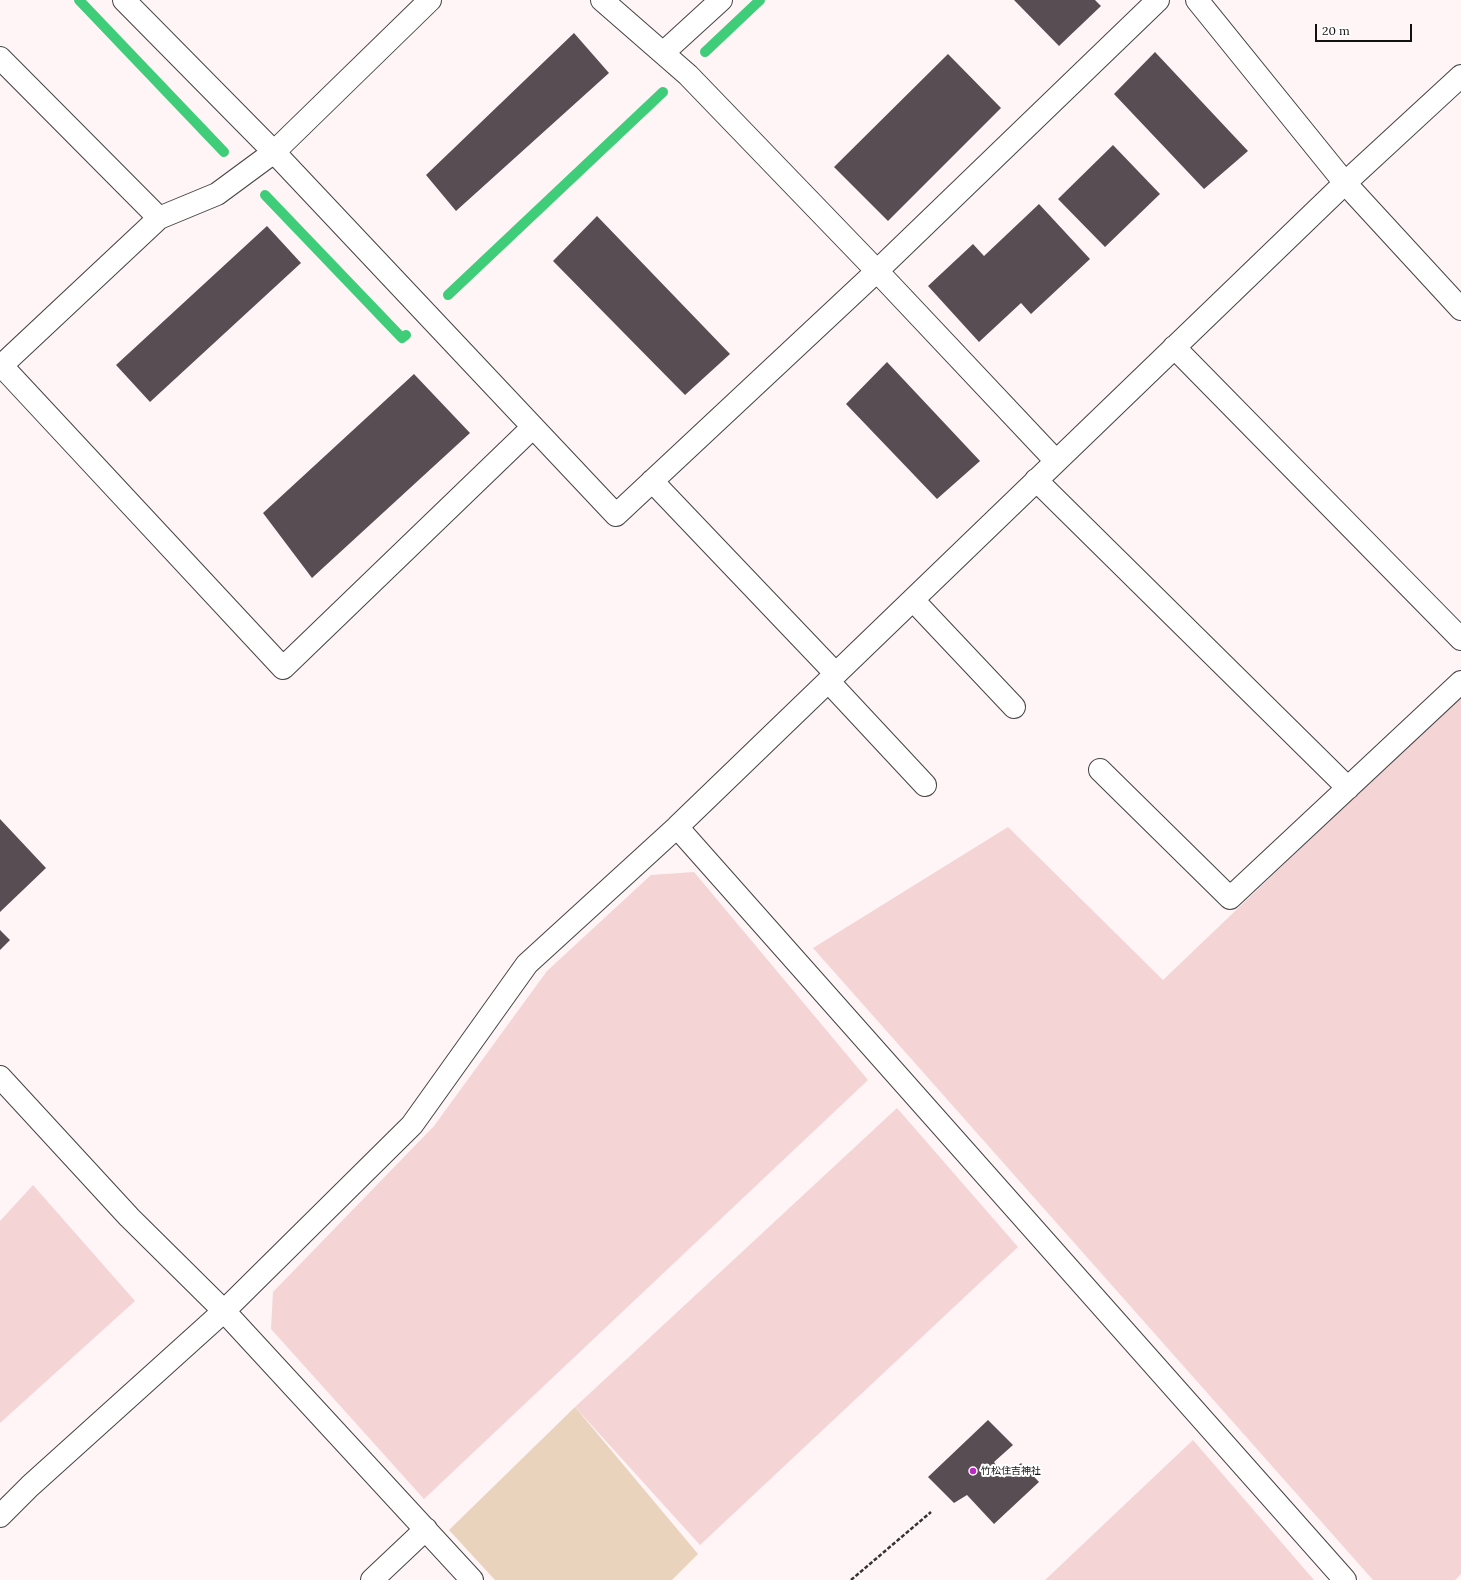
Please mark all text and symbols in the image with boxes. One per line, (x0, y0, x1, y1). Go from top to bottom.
scale bar (1317, 16, 1414, 42)
text: 20 m (1322, 23, 1350, 38)
place label: 竹松住吉神社 (981, 1465, 1041, 1477)
marker: 竹松住吉神社 (968, 1466, 978, 1476)

